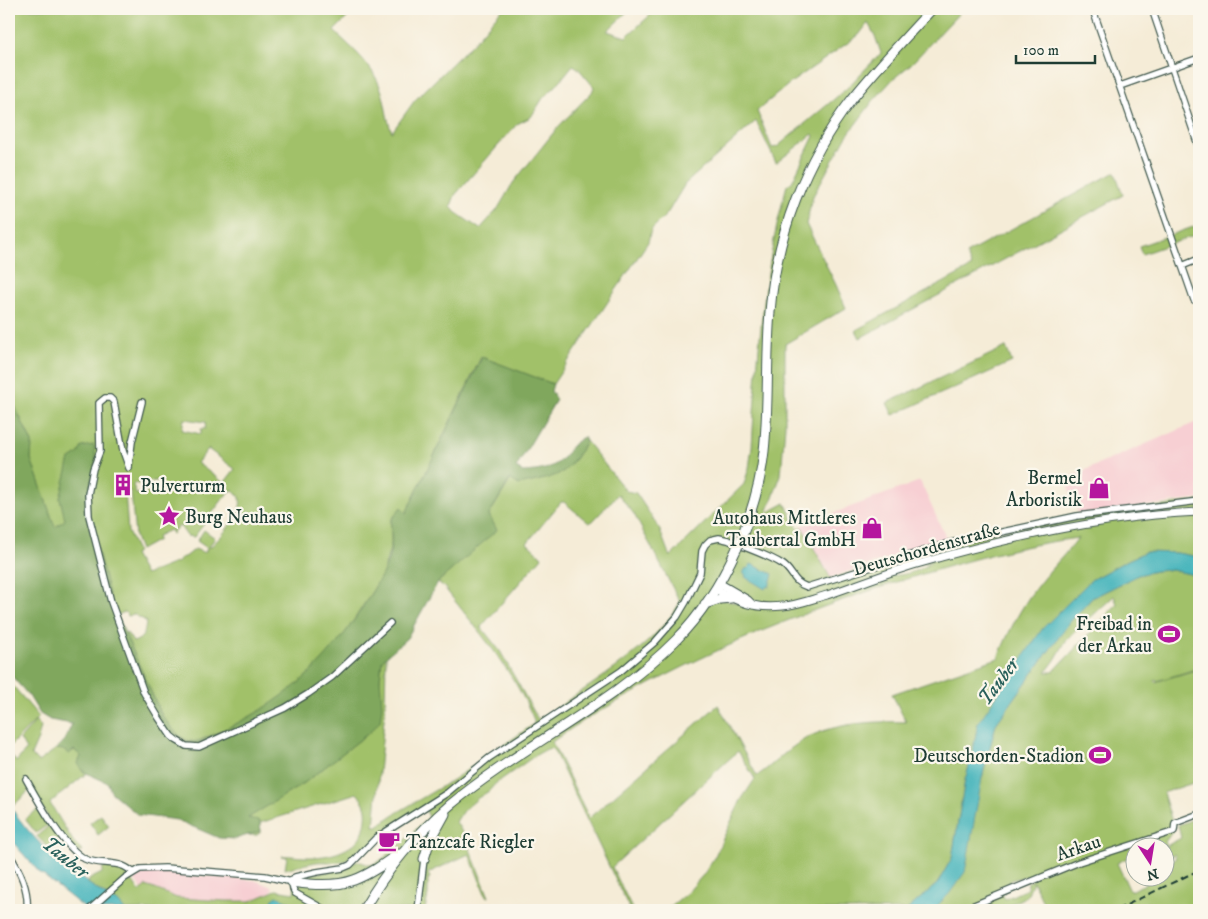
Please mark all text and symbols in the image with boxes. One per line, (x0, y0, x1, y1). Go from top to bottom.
scale bar (1016, 32, 1094, 64)
text: 100 m (1023, 41, 1059, 60)
place label: Bermel Arboristik (1006, 467, 1083, 512)
building icon: Pulverturm (110, 472, 136, 498)
place label: Pulverturm (140, 475, 226, 498)
shop icon: Bermel Arboristik (1086, 475, 1112, 501)
place icon: Burg Neuhaus (156, 503, 182, 529)
place label: Burg Neuhaus (185, 506, 292, 529)
place label: Autohaus Mittleres Taubertal GmbH (713, 507, 856, 552)
shop icon: Autohaus Mittleres Taubertal GmbH (859, 515, 885, 541)
street label: Deutschordenstraße (850, 517, 1003, 581)
place label: Freibad in der Arkau (1076, 613, 1152, 658)
sports icon: Freibad in der Arkau (1156, 621, 1182, 647)
water label: Tauber (973, 652, 1026, 711)
sports icon: Deutschorden-Stadion (1087, 742, 1113, 768)
place label: Deutschorden-Stadion (913, 745, 1084, 768)
cafe icon: Tanzcafe Riegler (376, 828, 402, 854)
street label: Arkau (1053, 830, 1104, 867)
place label: Tanzcafe Riegler (406, 831, 534, 854)
water label: Tauber (37, 832, 95, 886)
north arrow (1126, 836, 1176, 886)
text: N (1145, 864, 1160, 884)

